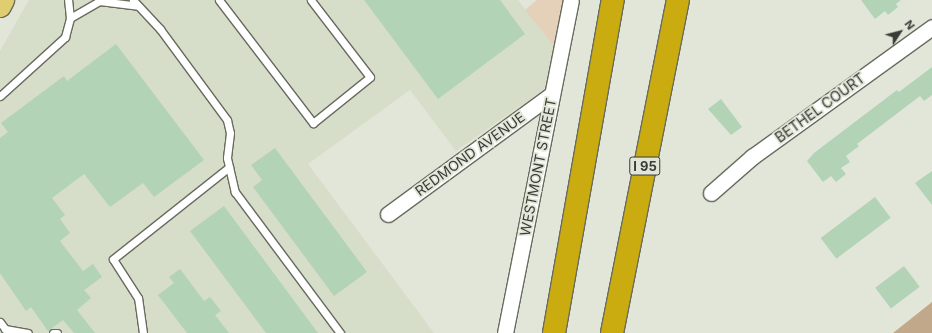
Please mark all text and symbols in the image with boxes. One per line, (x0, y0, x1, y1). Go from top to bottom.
north arrow (880, 12, 920, 52)
text: N (902, 17, 918, 32)
street label: BETHEL COURT (772, 70, 868, 146)
street label: WESTMONT STREET (516, 97, 560, 237)
street label: REDMOND AVENUE (412, 109, 528, 199)
road number: I 95 (629, 155, 661, 177)

